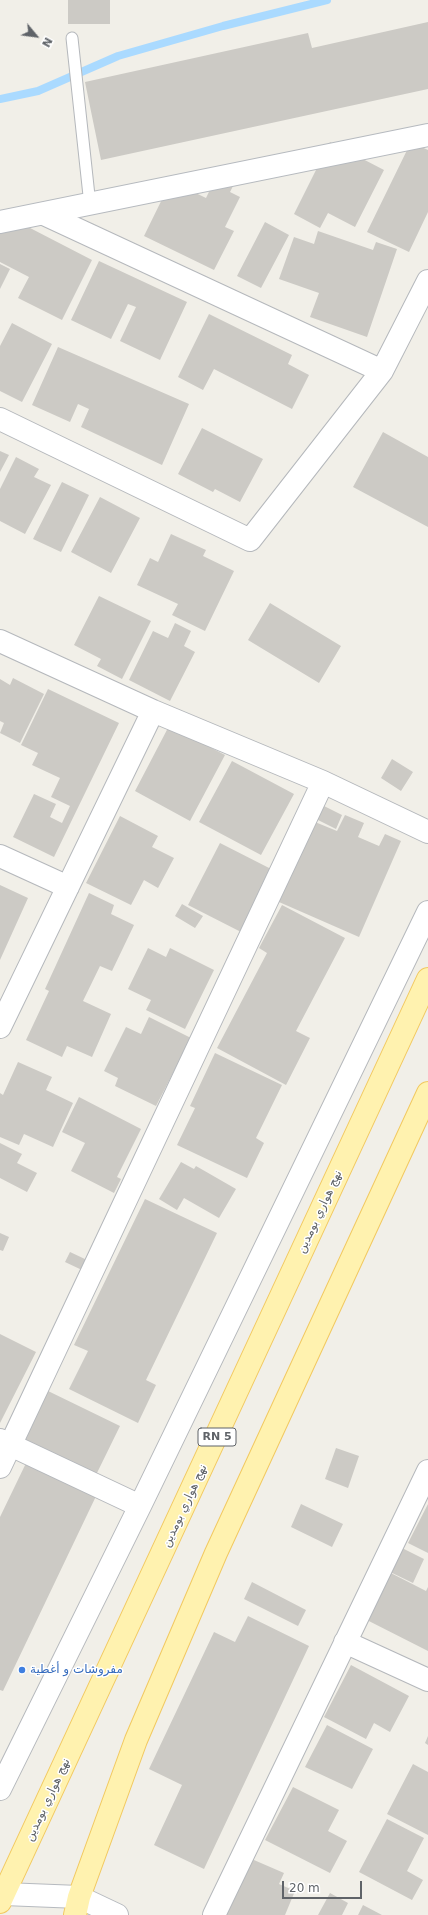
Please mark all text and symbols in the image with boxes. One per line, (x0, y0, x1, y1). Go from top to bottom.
north arrow (16, 16, 56, 56)
text: N (39, 35, 55, 49)
street label: نهج هواري بومدين (294, 1168, 346, 1256)
road number: RN 5 (198, 1428, 236, 1446)
street label: نهج هواري بومدين (159, 1462, 211, 1550)
place label: مفروشات و أغطية (30, 1663, 123, 1677)
marker: مفروشات و أغطية (17, 1665, 27, 1675)
street label: نهج هواري بومدين (22, 1756, 74, 1844)
scale bar (284, 1873, 364, 1899)
text: 20 m (289, 1881, 320, 1895)

